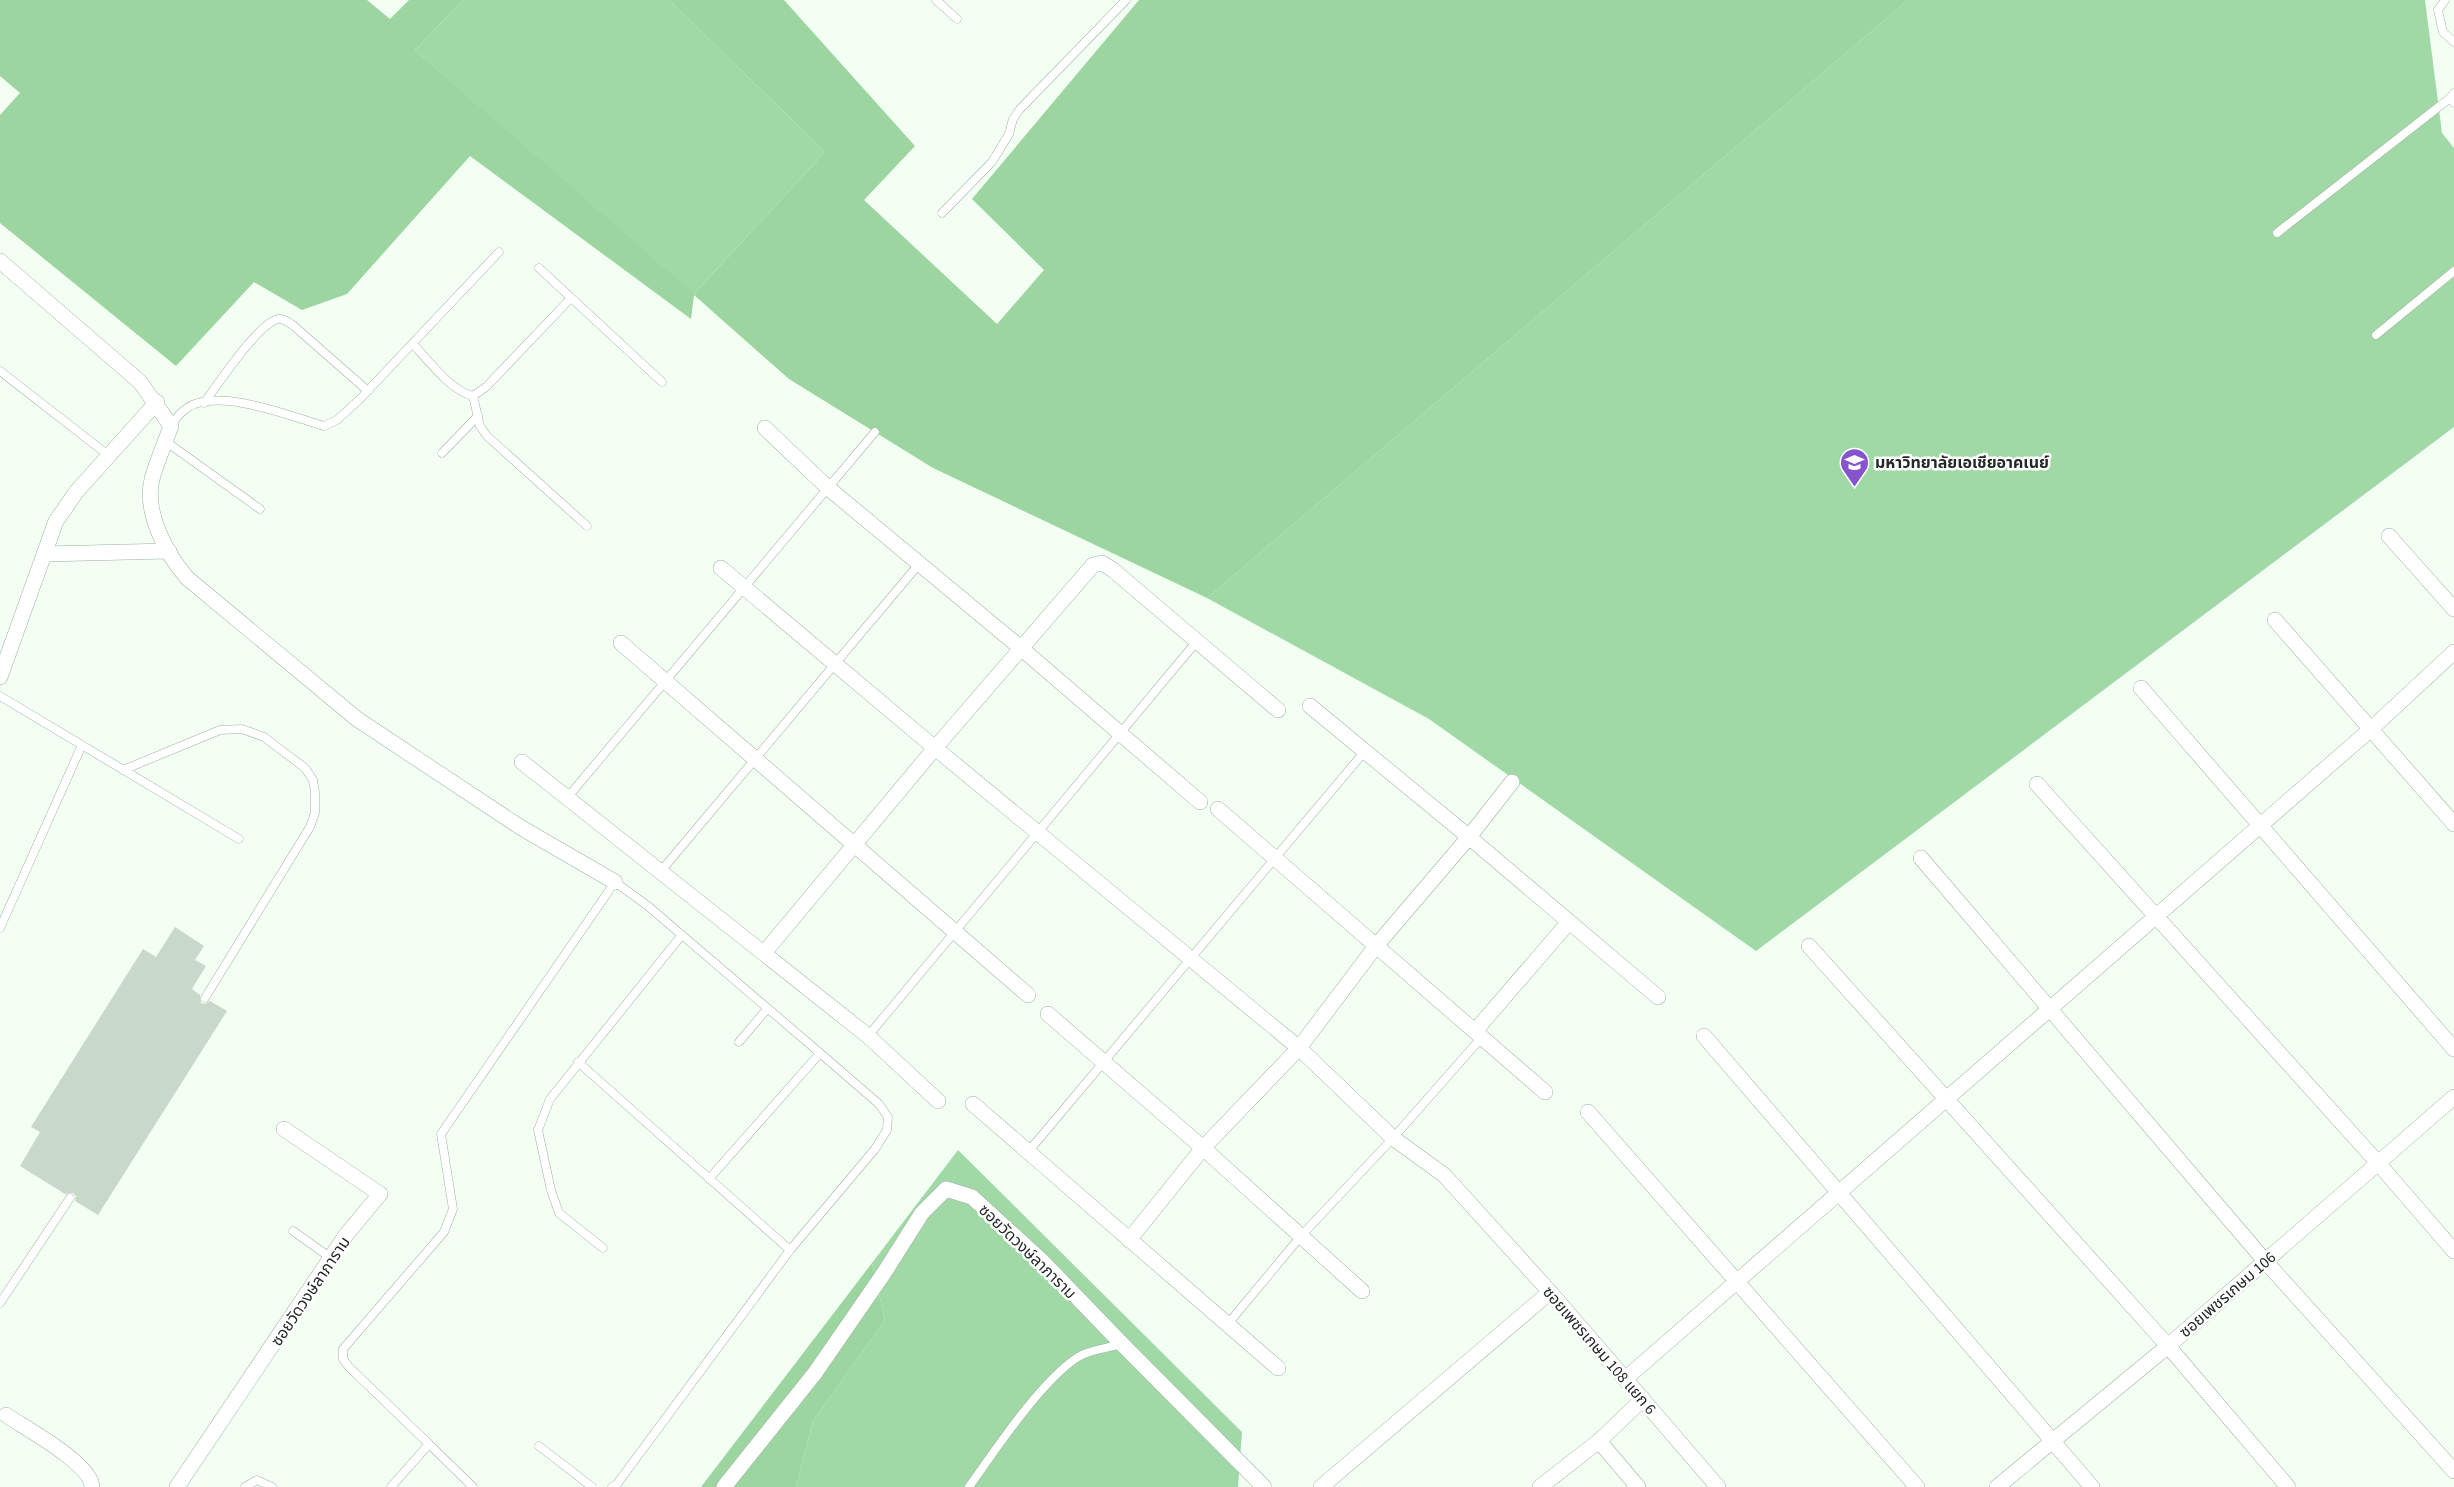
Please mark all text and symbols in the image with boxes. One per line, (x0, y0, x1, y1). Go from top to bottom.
school or university icon: มหาวิทยาลัยเอเชียอาคเนย์ (1838, 446, 1870, 488)
place label: มหาวิทยาลัยเอเชียอาคเนย์ (1875, 452, 2049, 474)
street label: ซอยวัดวงษ์ลาภาราม (974, 1199, 1081, 1304)
street label: ซอยวัดวงษ์ลาภาราม (266, 1232, 356, 1351)
street label: ซอยเพชรเกษม 106 (2175, 1247, 2281, 1343)
street label: ซอยเพชรเกษม 108 แยก 6 (1537, 1282, 1661, 1420)

